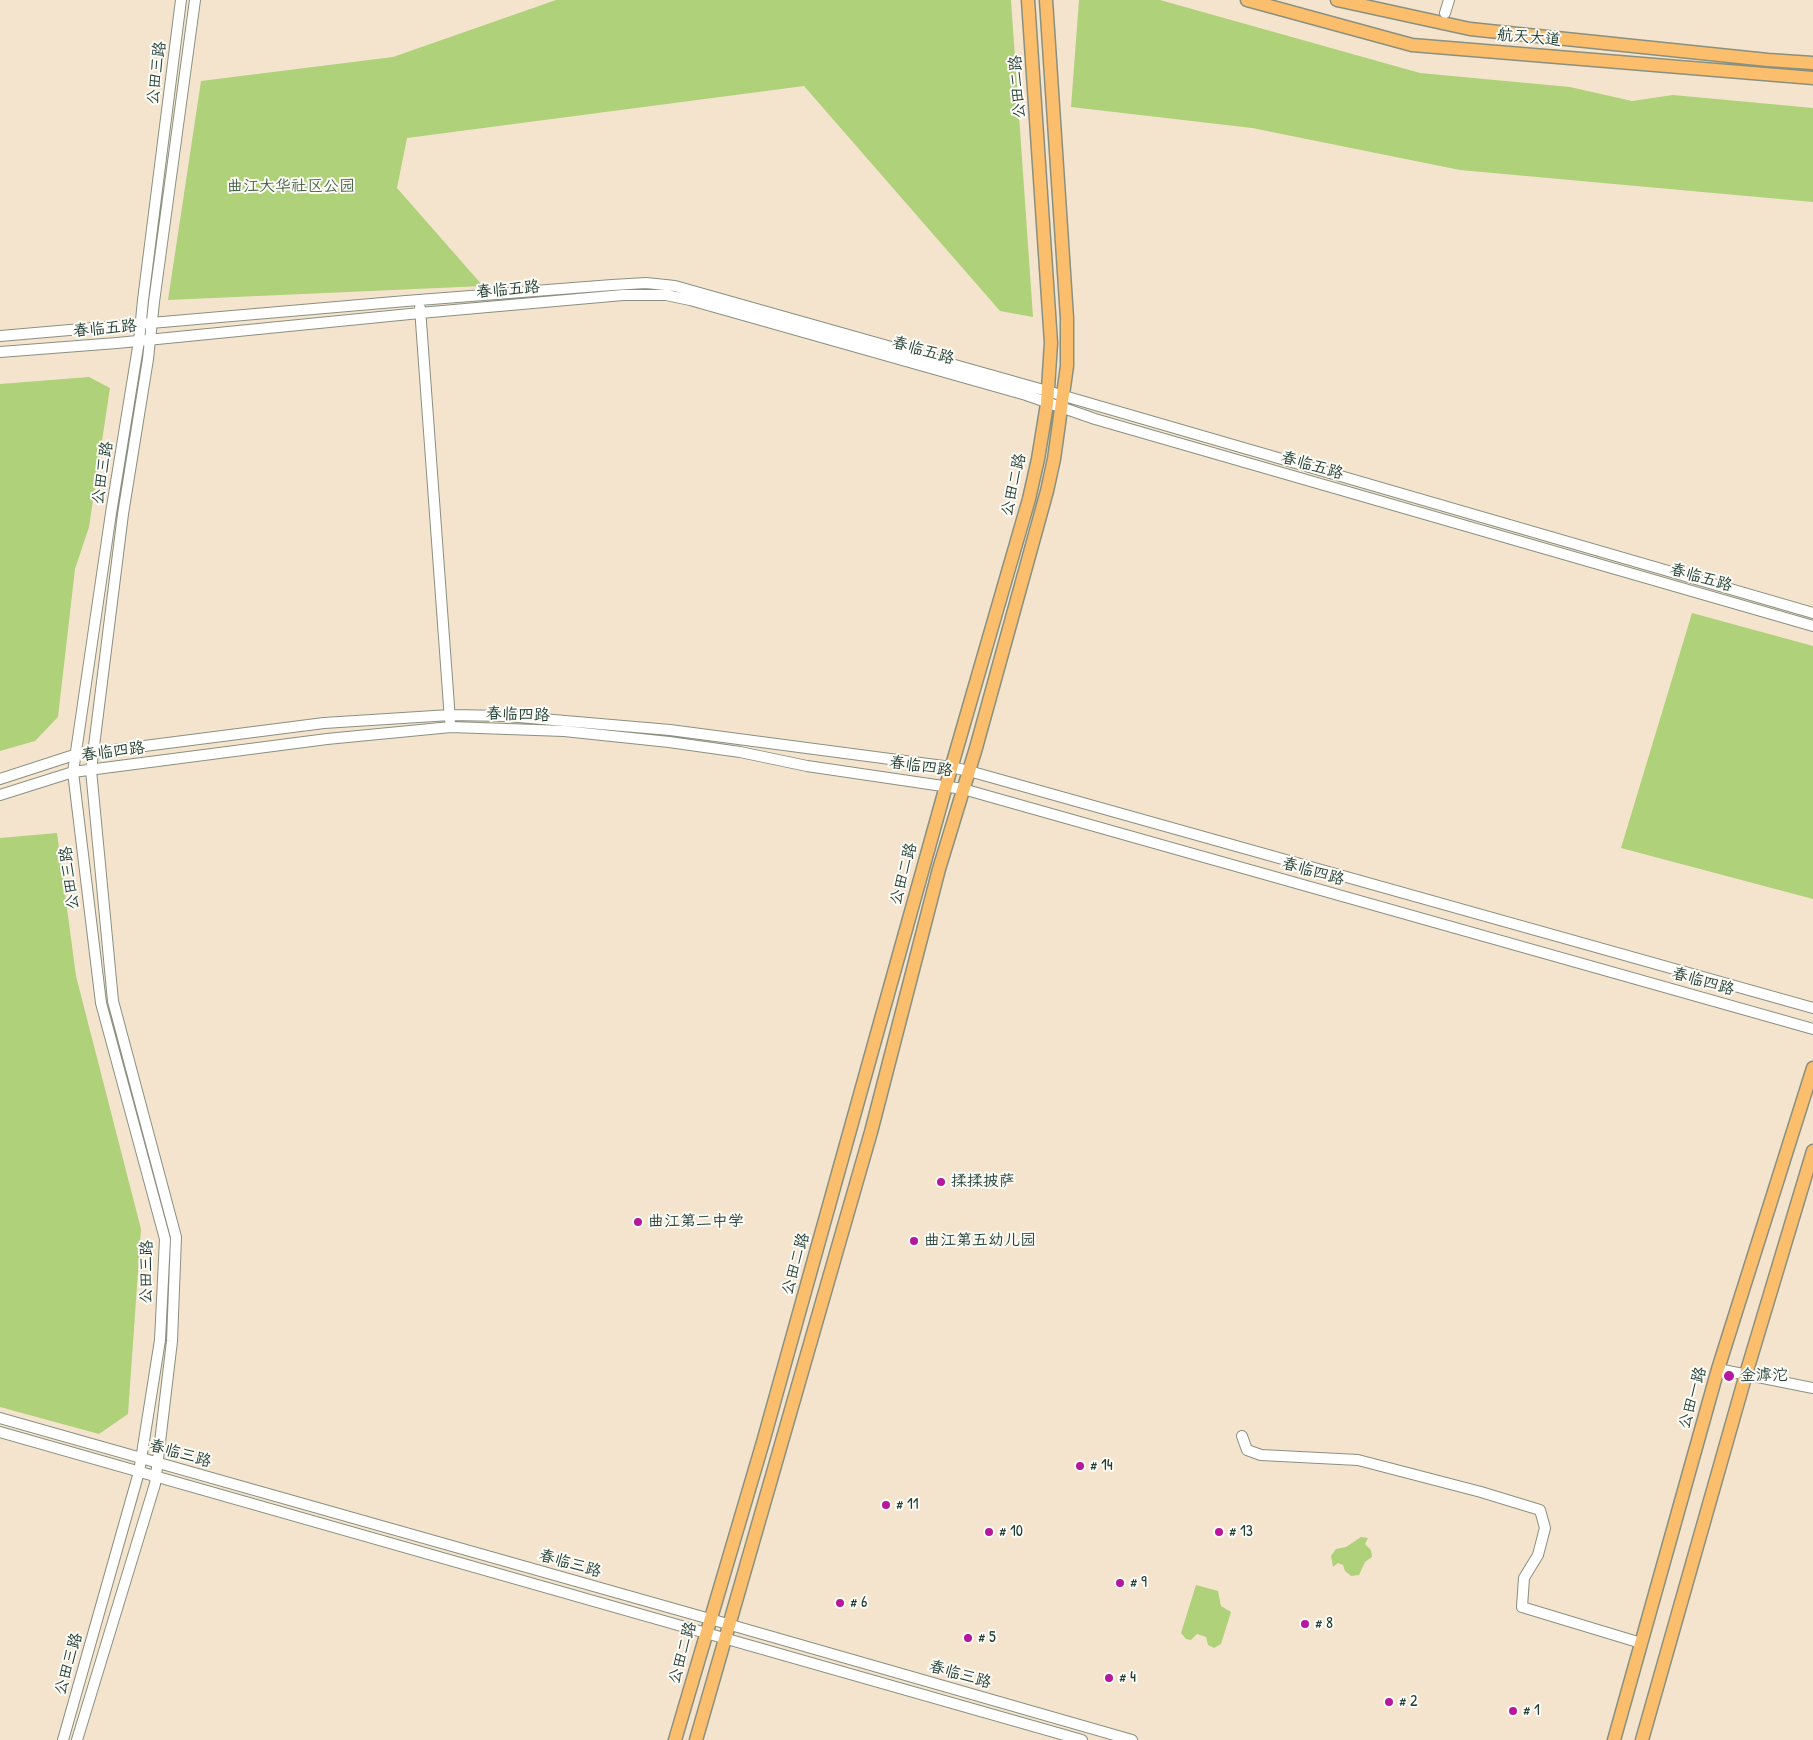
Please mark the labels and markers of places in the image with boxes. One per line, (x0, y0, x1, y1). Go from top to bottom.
place label: 揉揉披萨 (951, 1172, 1015, 1192)
marker: 揉揉披萨 (935, 1176, 947, 1188)
place label: 曲江第二中学 (648, 1212, 744, 1232)
marker: 曲江第二中学 (632, 1216, 644, 1228)
place label: 曲江第五幼儿园 (924, 1231, 1036, 1251)
marker: 曲江第五幼儿园 (908, 1235, 920, 1247)
place label: 金滹沱 (1740, 1366, 1788, 1386)
marker: 金滹沱 (1722, 1369, 1736, 1383)
place label: # 14 (1090, 1456, 1113, 1476)
marker: # 14 (1074, 1460, 1086, 1472)
place label: # 11 (896, 1495, 919, 1515)
marker: # 11 (880, 1499, 892, 1511)
place label: # 10 (999, 1522, 1023, 1542)
place label: # 13 (1229, 1522, 1253, 1542)
marker: # 10 (983, 1526, 995, 1538)
marker: # 13 (1213, 1526, 1225, 1538)
place label: # 9 (1130, 1573, 1147, 1593)
marker: # 9 (1114, 1577, 1126, 1589)
place label: # 6 (850, 1593, 867, 1613)
marker: # 6 (834, 1597, 846, 1609)
place label: # 8 (1315, 1614, 1333, 1634)
marker: # 8 (1299, 1618, 1311, 1630)
place label: # 5 (978, 1628, 996, 1648)
marker: # 5 (962, 1632, 974, 1644)
place label: # 4 (1119, 1668, 1136, 1688)
marker: # 4 (1103, 1672, 1115, 1684)
place label: # 2 (1399, 1692, 1417, 1712)
marker: # 2 (1383, 1696, 1395, 1708)
place label: # 1 (1523, 1701, 1540, 1721)
marker: # 1 (1507, 1705, 1519, 1717)

